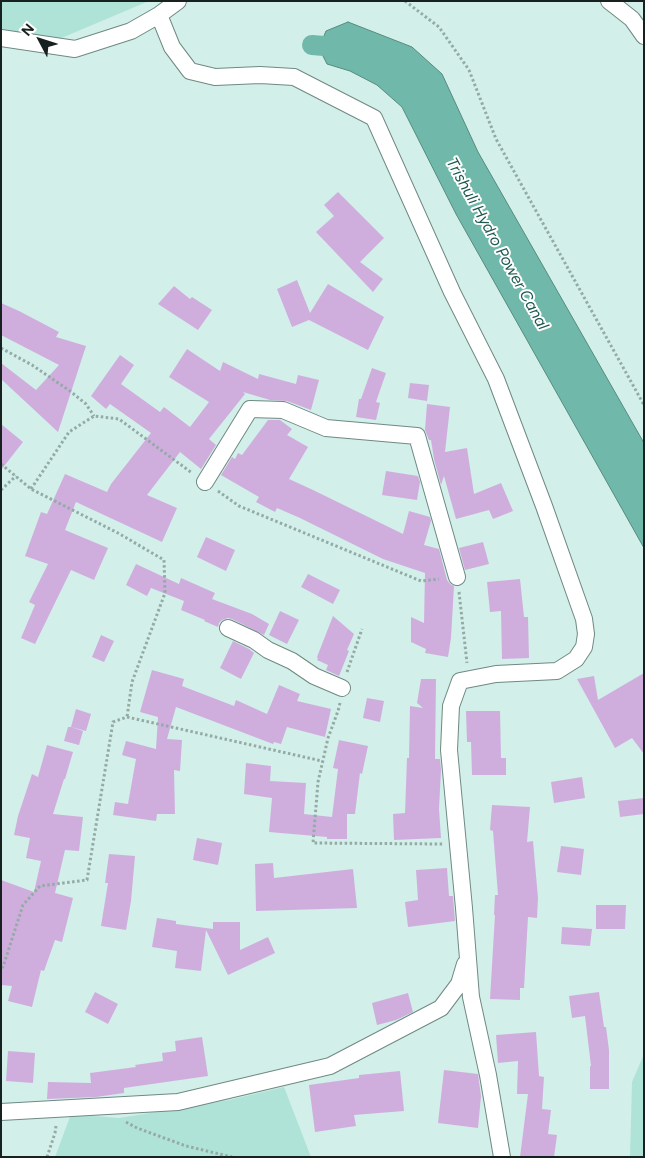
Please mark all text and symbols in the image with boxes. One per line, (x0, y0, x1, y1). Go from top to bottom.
north arrow (15, 15, 65, 65)
text: N (18, 20, 38, 40)
water label: Trishuli Hydro Power Canal (442, 155, 552, 333)

